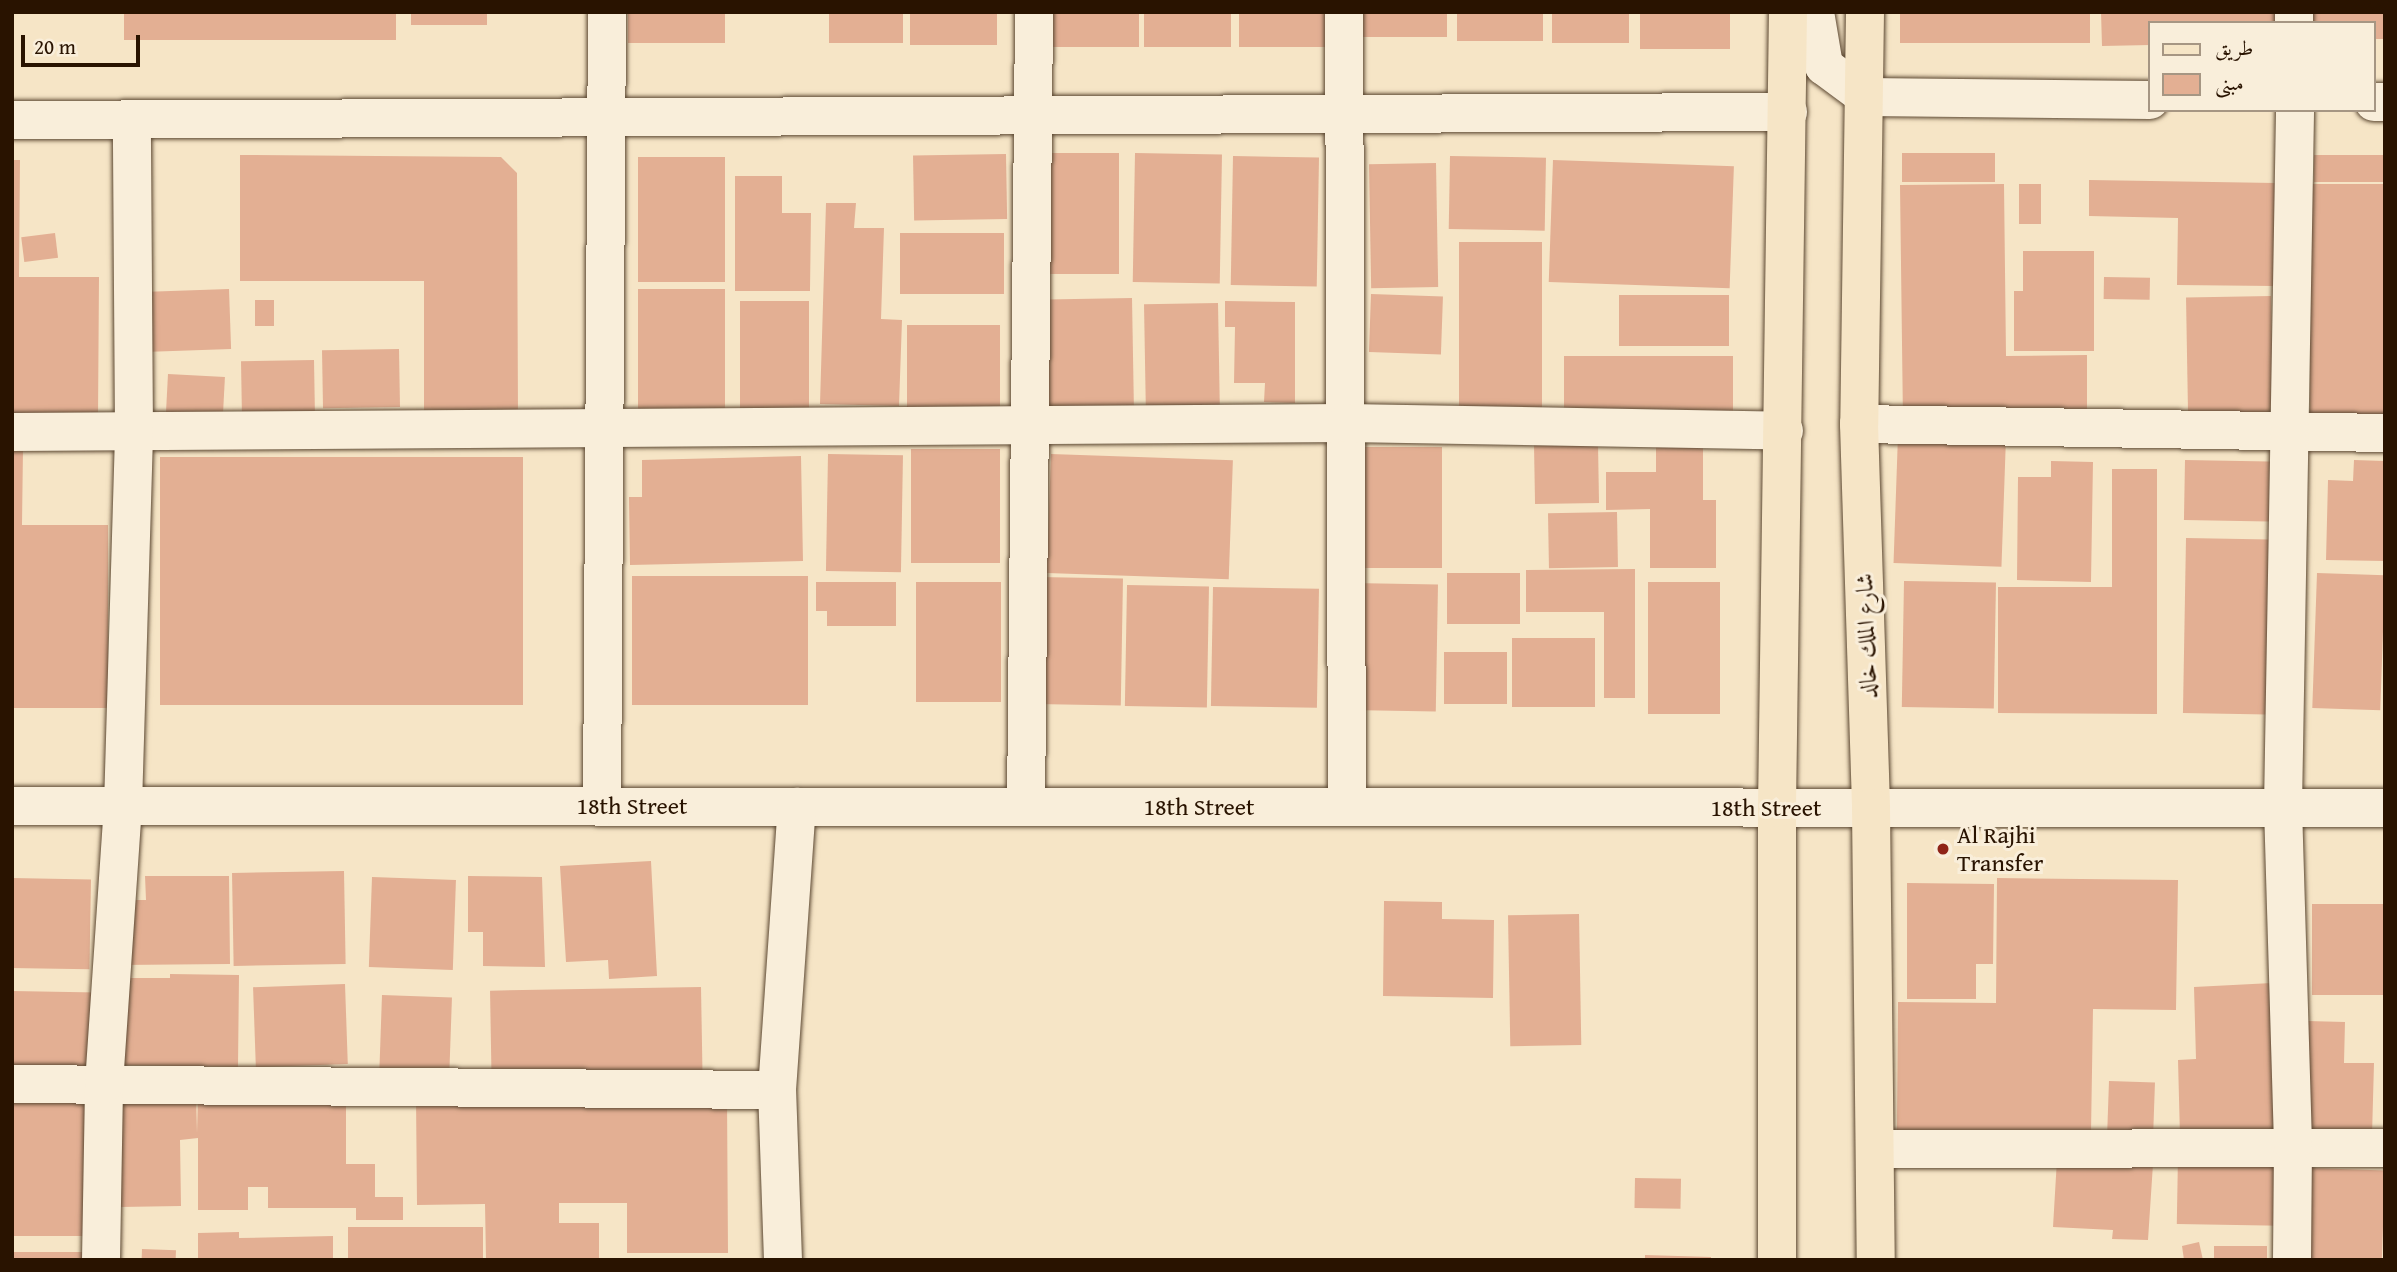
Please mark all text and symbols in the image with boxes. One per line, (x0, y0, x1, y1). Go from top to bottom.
scale bar (24, 21, 144, 65)
legend (2148, 21, 2376, 112)
text: 20 m (34, 31, 76, 62)
text: طريق (2215, 32, 2253, 63)
text: مبنى (2215, 67, 2244, 98)
street label: شارع الملك خالد (1849, 573, 1883, 699)
street label: 18th Street (576, 792, 688, 820)
street label: 18th Street (1143, 793, 1255, 821)
street label: 18th Street (1710, 794, 1822, 822)
place label: Al Rajhi Transfer (1957, 821, 2043, 877)
marker: Al Rajhi Transfer (1935, 841, 1951, 857)

